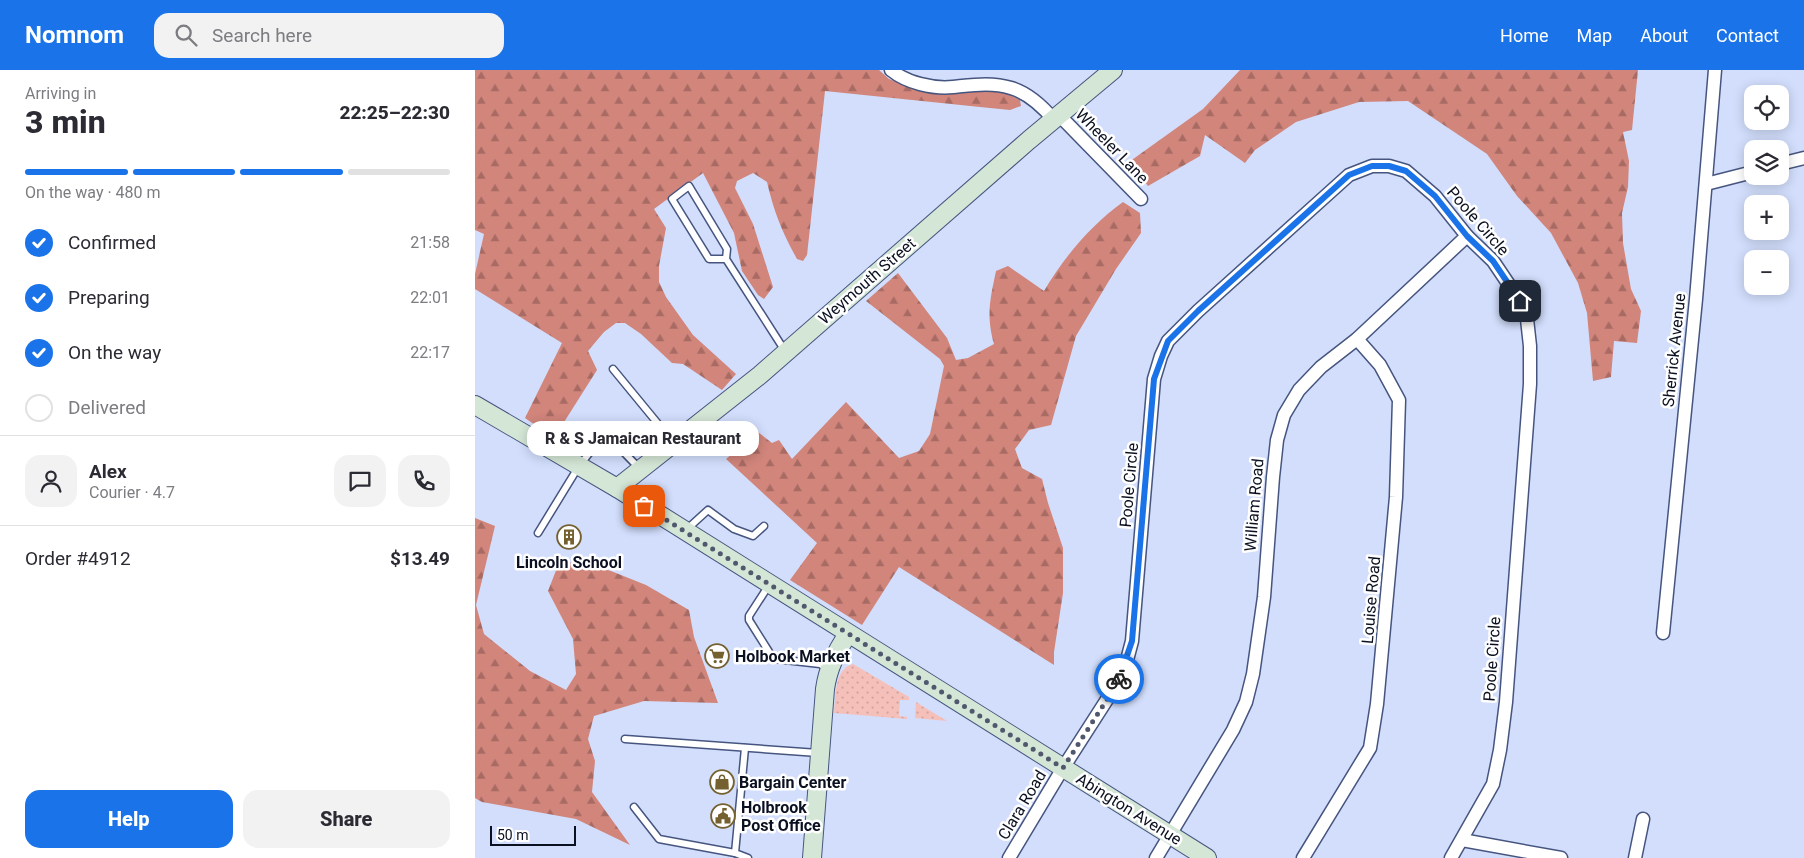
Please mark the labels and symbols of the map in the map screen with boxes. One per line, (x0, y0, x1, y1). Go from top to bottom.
street label: Wheeler Lane (1072, 105, 1152, 187)
street label: Poole Circle (1443, 183, 1513, 259)
street label: Weymouth Street (815, 234, 919, 328)
pin (1499, 280, 1541, 322)
street label: Sherrick Avenue (1659, 292, 1689, 408)
callout: R & S Jamaican Restaurant (528, 421, 760, 456)
street label: Poole Circle (1116, 442, 1142, 528)
street label: William Road (1240, 458, 1268, 552)
pin (623, 485, 665, 527)
building icon: Lincoln School (556, 524, 582, 550)
place label: Lincoln School (516, 553, 622, 572)
street label: Louise Road (1358, 555, 1384, 645)
street label: Poole Circle (1480, 616, 1504, 702)
supermarket icon: Holbook Market (704, 643, 730, 669)
place label: Holbook Market (735, 647, 851, 666)
courier (1094, 654, 1144, 704)
street label: Clara Road (994, 767, 1050, 843)
shop icon: Bargain Center (709, 769, 735, 795)
street label: Abington Avenue (1073, 769, 1185, 849)
place label: Bargain Center (739, 773, 847, 792)
place label: Holbrook Post Office (741, 798, 821, 835)
public building icon: Holbrook Post Office (710, 803, 736, 829)
scale bar (490, 823, 576, 846)

